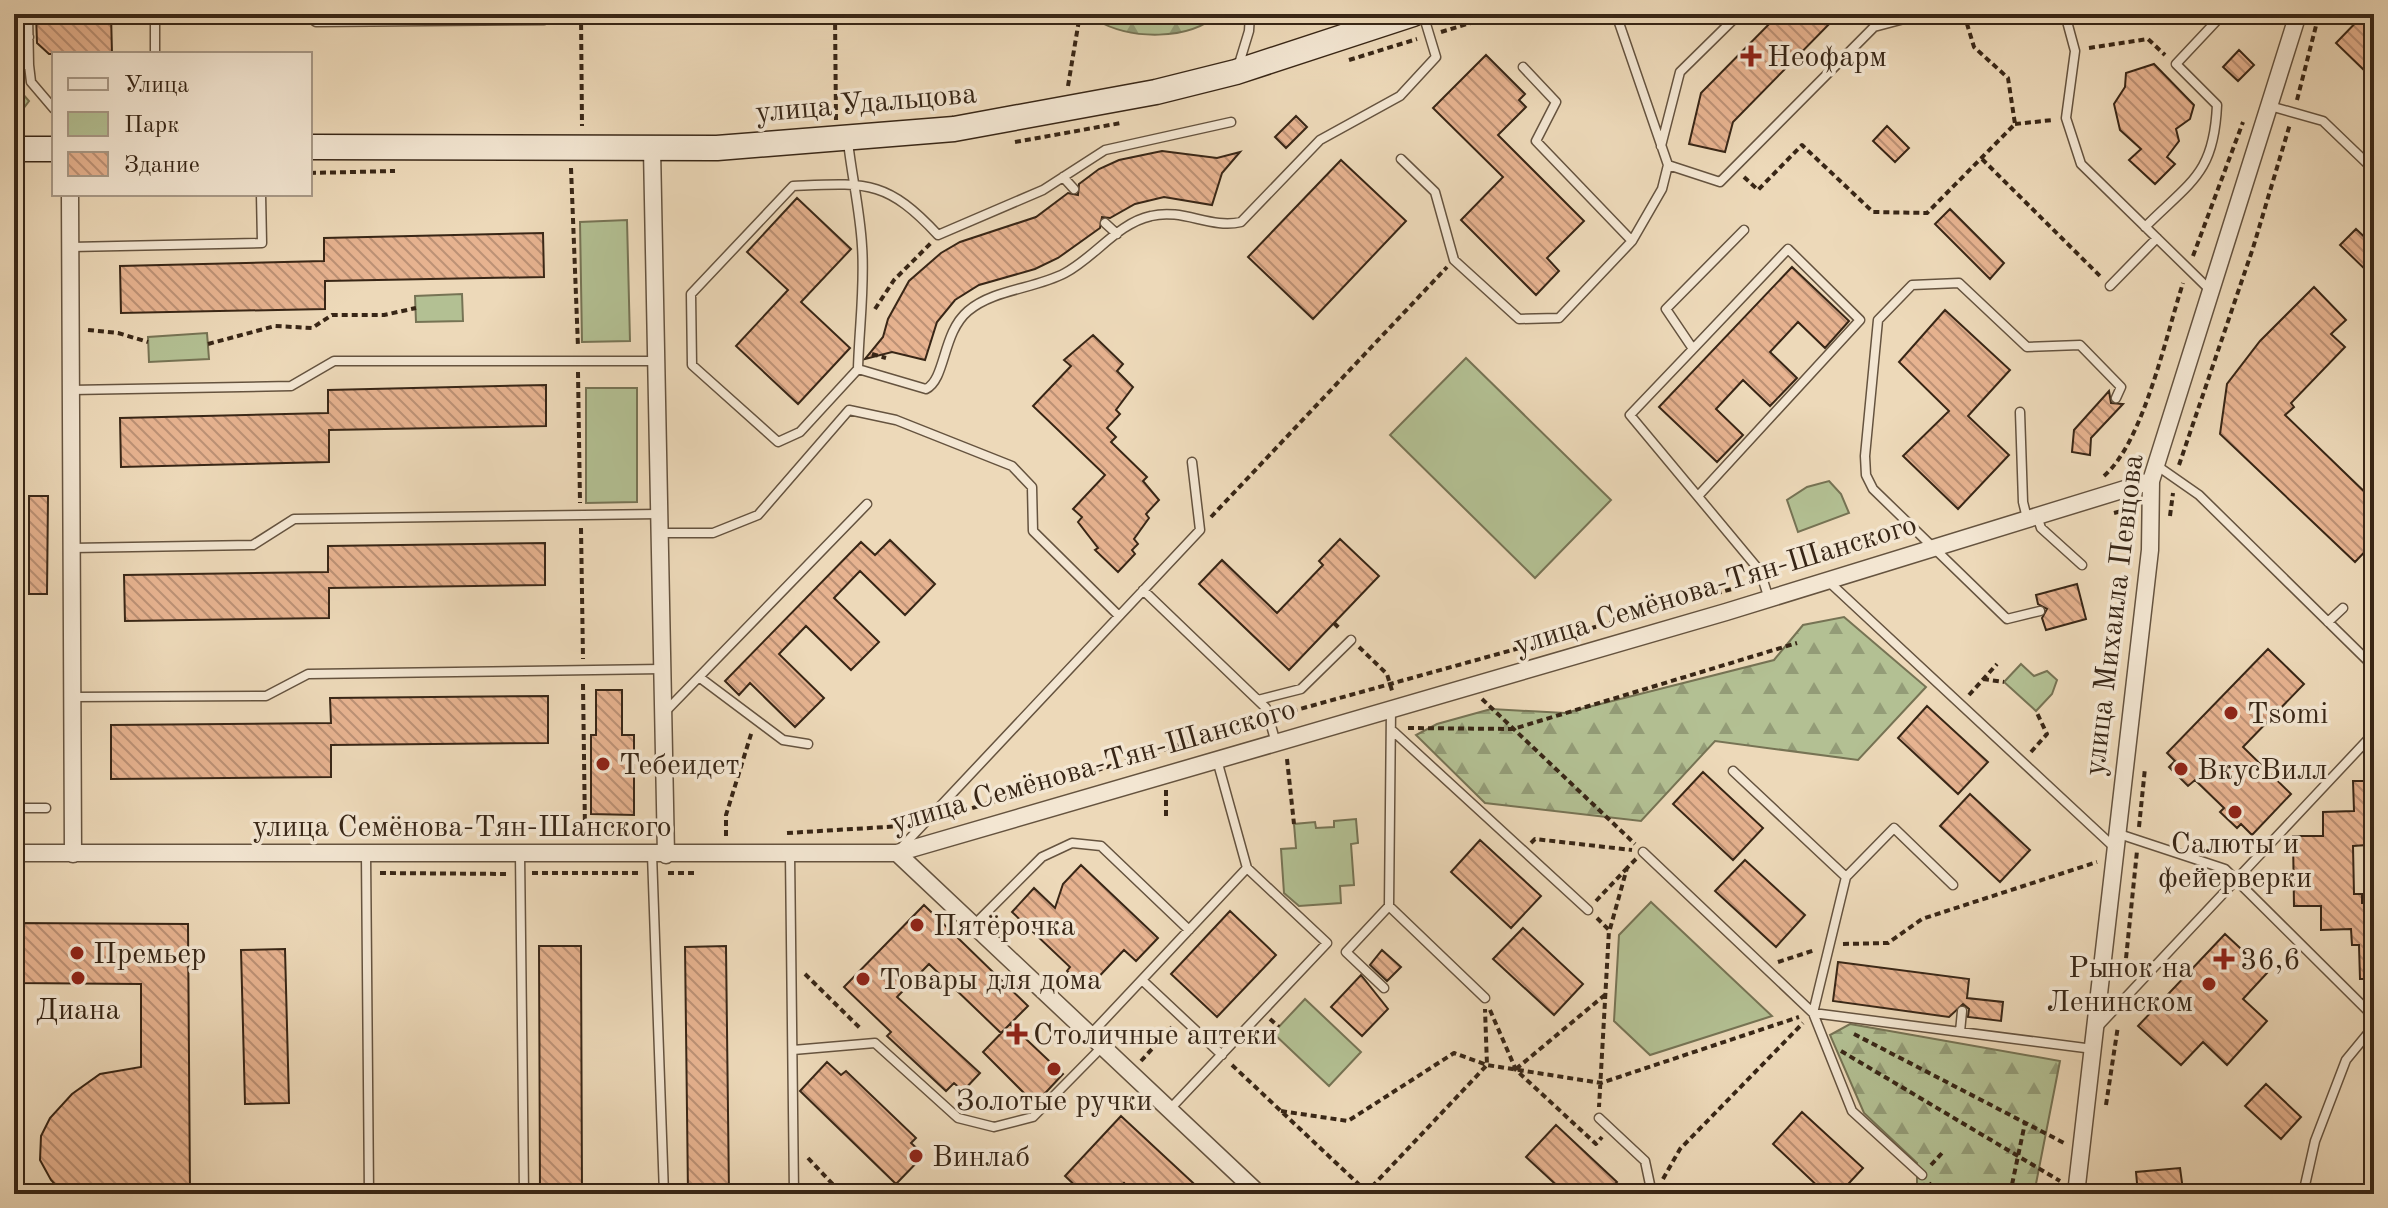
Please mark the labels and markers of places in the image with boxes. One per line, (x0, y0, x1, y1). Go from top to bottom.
place label: Неофарм (1767, 43, 1887, 73)
marker: Неофарм (1742, 47, 1760, 65)
place label: Tsomi (2247, 700, 2328, 730)
marker: Tsomi (2222, 704, 2240, 722)
place label: Тебеидет (619, 751, 740, 781)
marker: Тебеидет (594, 755, 612, 773)
place label: ВкусВилл (2197, 756, 2327, 786)
marker: ВкусВилл (2172, 760, 2190, 778)
marker: Салюты и фейерверки (2226, 803, 2244, 821)
place label: Салюты и фейерверки (2158, 830, 2312, 894)
place label: Пятёрочка (933, 912, 1076, 942)
marker: Пятёрочка (908, 916, 926, 934)
place label: Премьер (93, 940, 207, 970)
marker: Премьер (68, 944, 86, 962)
place label: 36,6 (2240, 946, 2301, 976)
marker: 36,6 (2215, 950, 2233, 968)
place label: Рынок на Ленинском (2047, 954, 2193, 1018)
place label: Товары для дома (879, 966, 1102, 996)
marker: Диана (69, 969, 87, 987)
marker: Товары для дома (854, 970, 872, 988)
marker: Рынок на Ленинском (2200, 975, 2218, 993)
place label: Диана (36, 996, 120, 1026)
place label: Столичные аптеки (1033, 1021, 1277, 1051)
marker: Столичные аптеки (1008, 1025, 1026, 1043)
marker: Золотые ручки (1045, 1060, 1063, 1078)
place label: Золотые ручки (956, 1087, 1152, 1117)
place label: Винлаб (932, 1143, 1030, 1173)
marker: Винлаб (907, 1147, 925, 1165)

